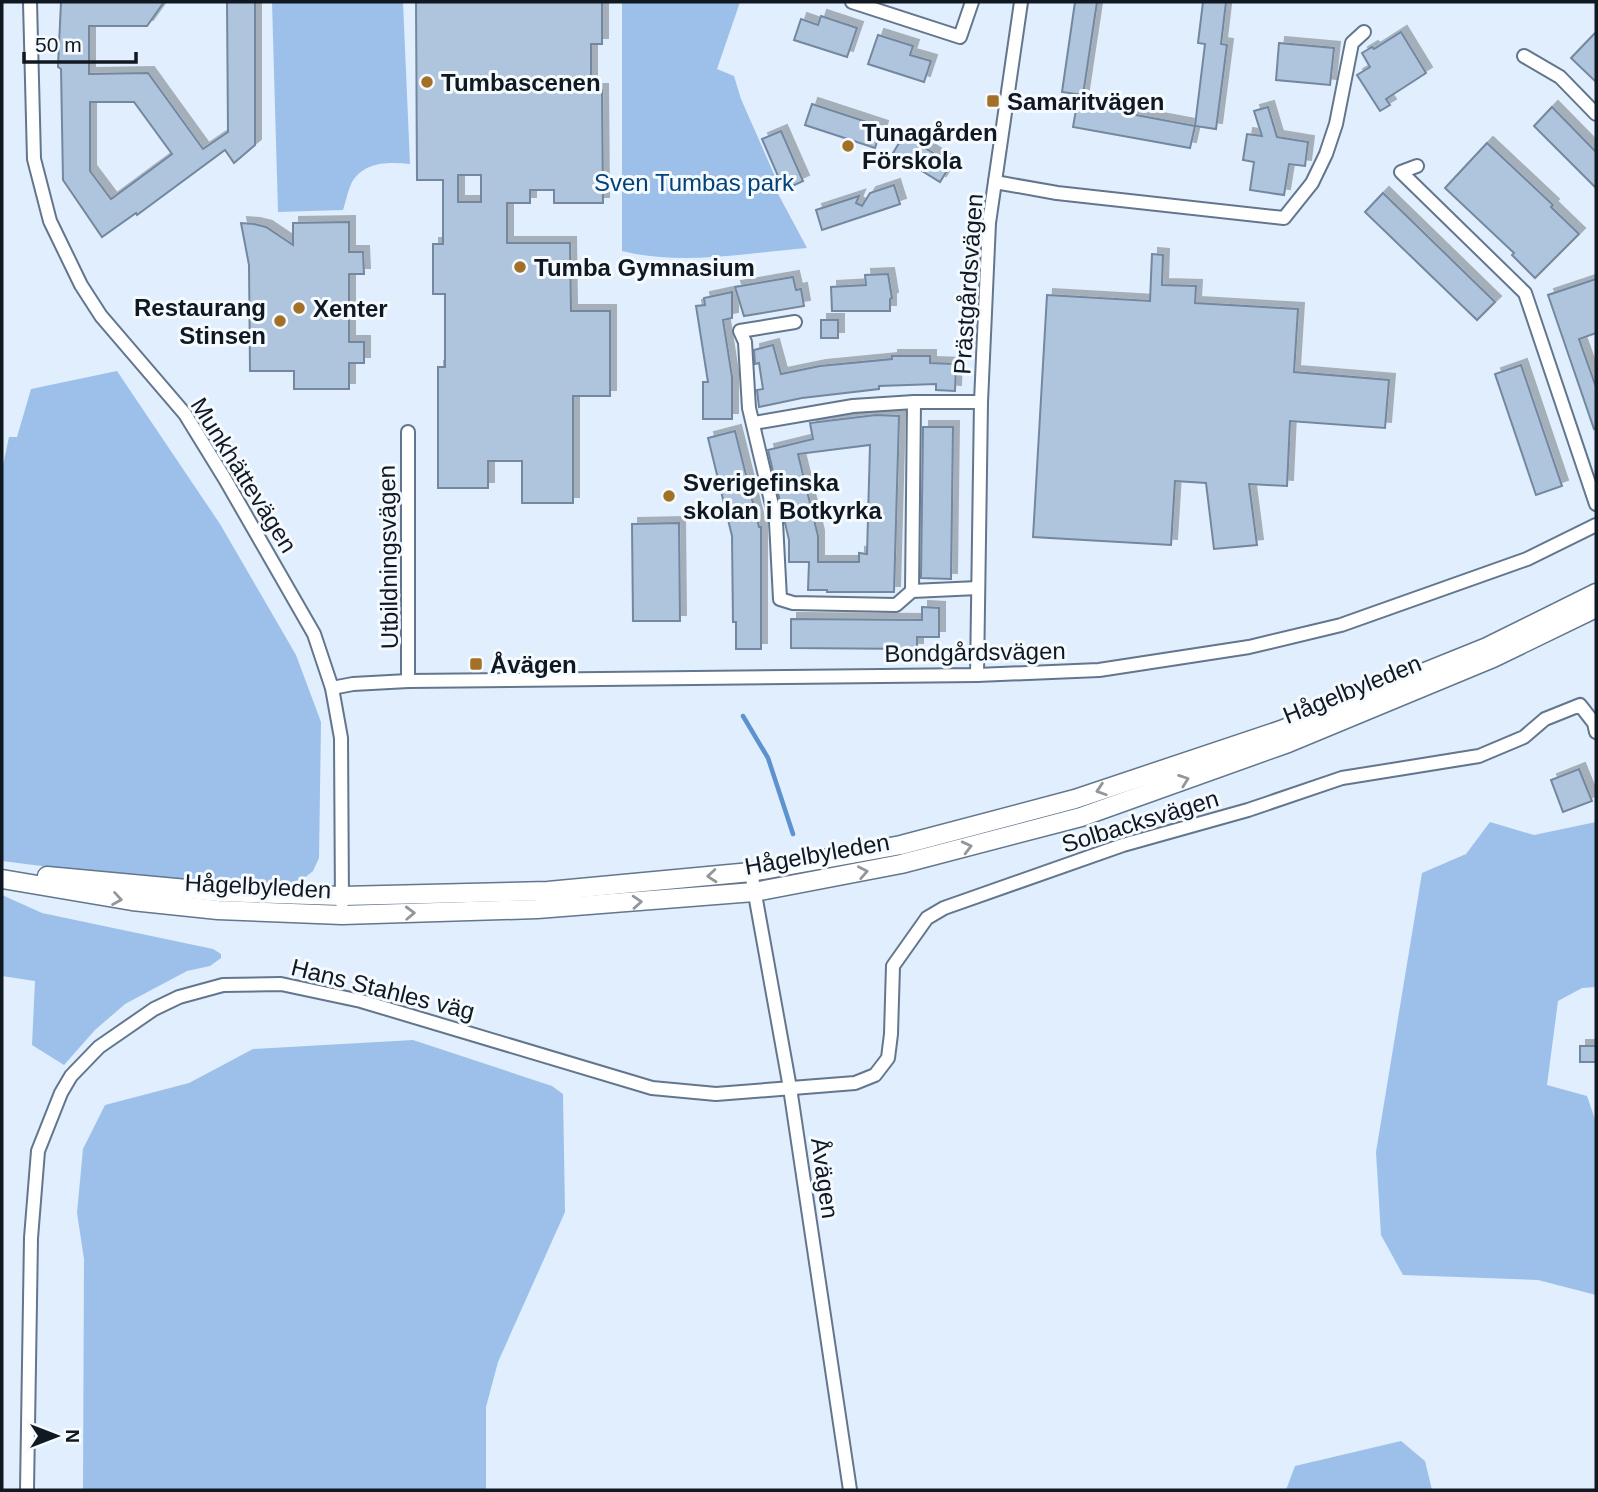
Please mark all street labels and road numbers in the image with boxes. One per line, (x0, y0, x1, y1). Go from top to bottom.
street label: Prästgårdsvägen (948, 193, 988, 375)
street label: Munkhättevägen (186, 393, 302, 557)
street label: Utbildningsvägen (373, 465, 403, 649)
street label: Bondgårdsvägen (884, 637, 1066, 667)
street label: Hågelbyleden (1279, 649, 1425, 729)
street label: Solbacksvägen (1058, 784, 1222, 858)
street label: Hågelbyleden (742, 828, 892, 880)
street label: Hågelbyleden (184, 869, 332, 903)
street label: Hans Stahles väg (288, 953, 478, 1025)
street label: Åvägen (806, 1136, 844, 1220)

